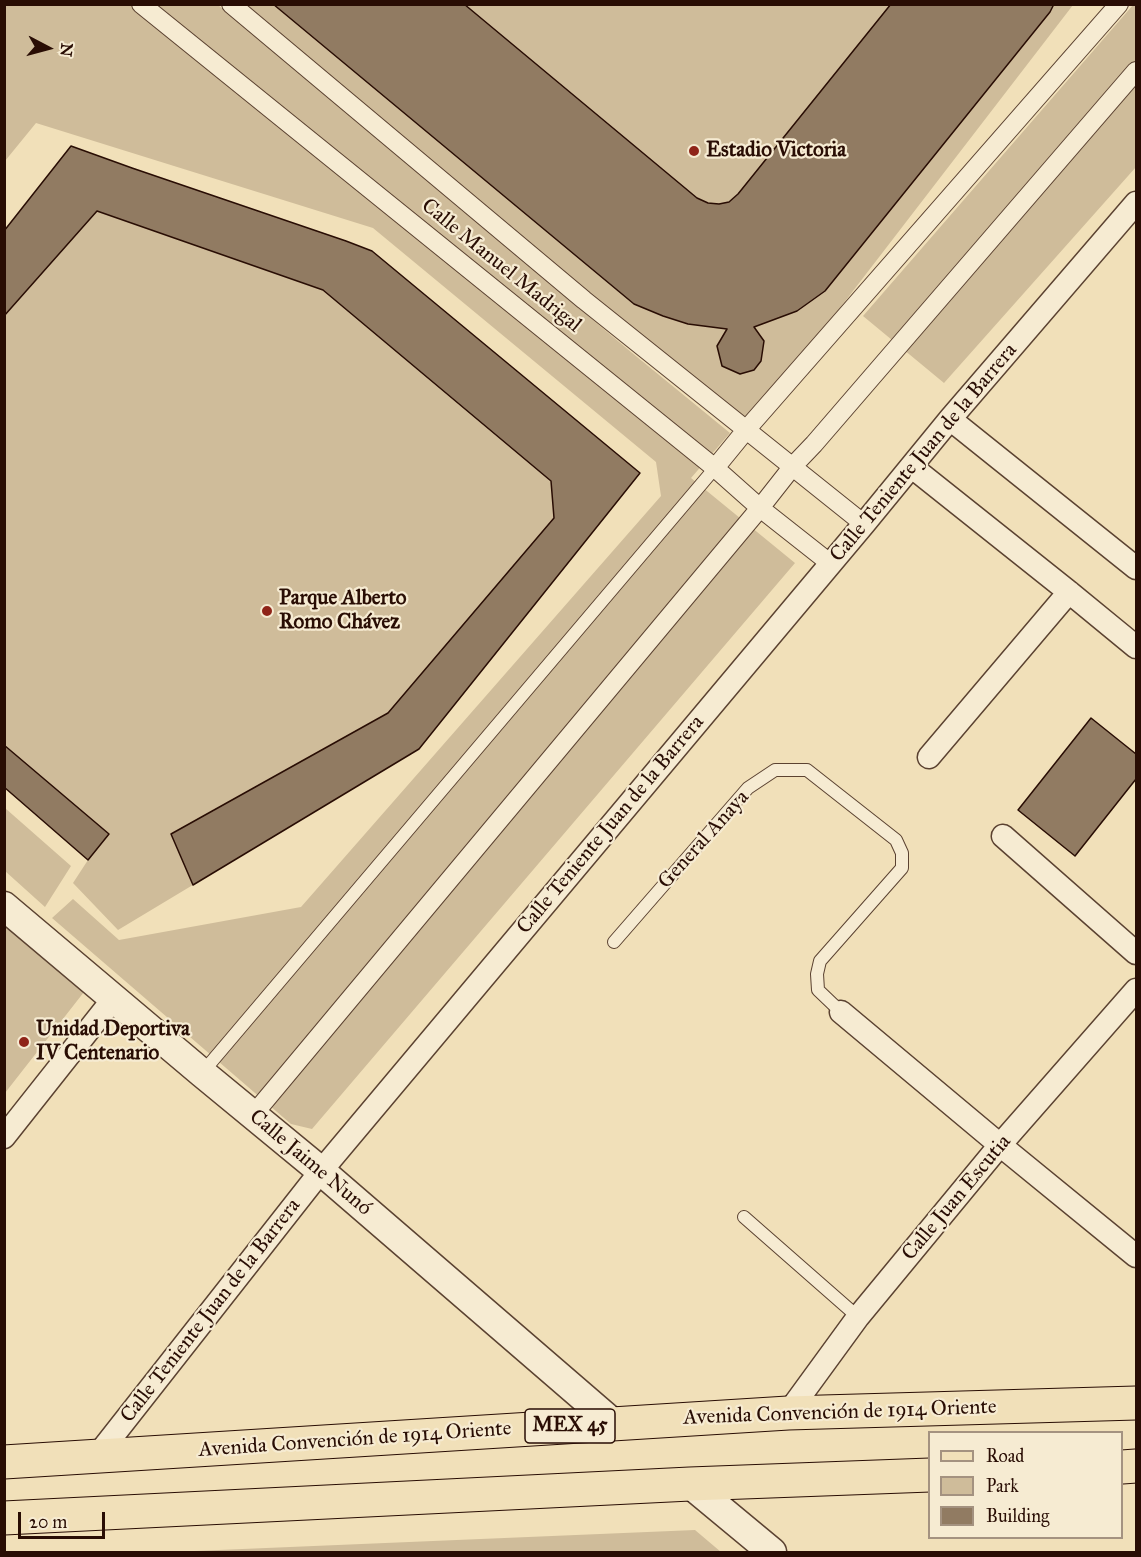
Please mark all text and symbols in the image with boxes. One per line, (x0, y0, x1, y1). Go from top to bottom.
north arrow (18, 18, 78, 78)
text: N (56, 42, 77, 58)
place label: Estadio Victoria (706, 138, 846, 164)
marker: Estadio Victoria (687, 144, 701, 158)
street label: Calle Manuel Madrigal (416, 194, 586, 338)
street label: Calle Teniente Juan de la Barrera (825, 339, 1023, 567)
place label: Parque Alberto Romo Chávez (279, 586, 407, 636)
marker: Parque Alberto Romo Chávez (260, 604, 274, 618)
street label: Calle Teniente Juan de la Barrera (512, 711, 710, 939)
street label: General Anaya (653, 786, 755, 894)
place label: Unidad Deportiva IV Centenario (36, 1017, 190, 1067)
marker: Unidad Deportiva IV Centenario (17, 1035, 31, 1049)
street label: Calle Jaime Nunó (244, 1105, 376, 1221)
street label: Calle Juan Escutia (897, 1130, 1017, 1266)
street label: Calle Teniente Juan de la Barrera (116, 1194, 306, 1428)
street label: Avenida Convención de 1914 Oriente (683, 1395, 997, 1431)
road number: MEX 45 (525, 1409, 615, 1443)
street label: Avenida Convención de 1914 Oriente (198, 1417, 512, 1463)
legend (928, 1431, 1123, 1539)
text: Road (986, 1445, 1024, 1467)
text: Park (986, 1475, 1019, 1497)
scale bar (21, 1500, 108, 1538)
text: Building (986, 1505, 1049, 1527)
text: 20 m (29, 1511, 67, 1533)

